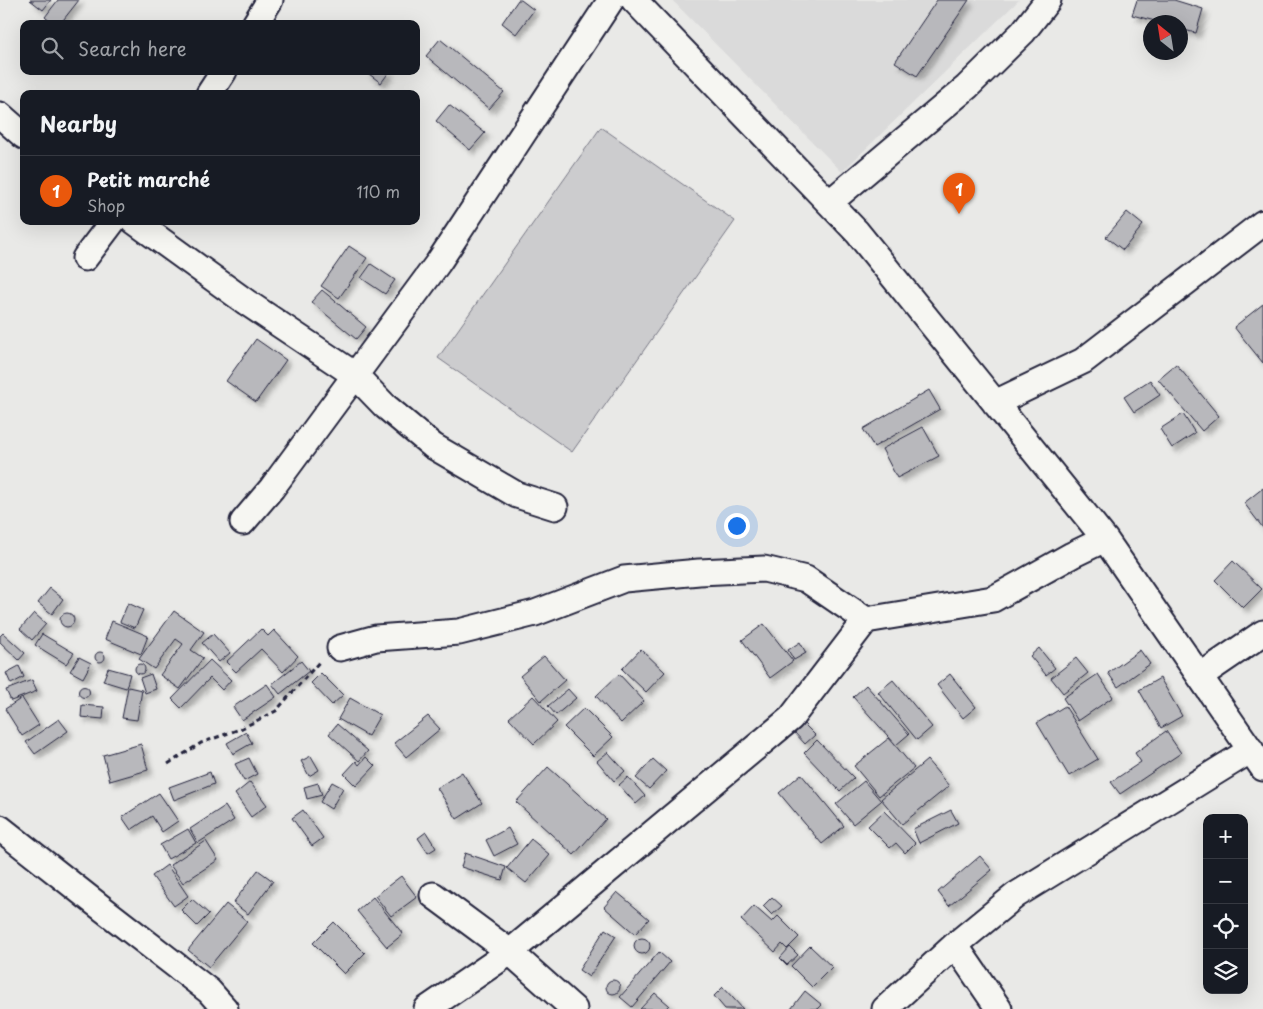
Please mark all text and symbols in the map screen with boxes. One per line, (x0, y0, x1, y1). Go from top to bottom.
north arrow (1143, 15, 1188, 60)
search box (20, 20, 420, 75)
icon: search (38, 34, 66, 62)
text: Search here (78, 34, 187, 62)
text: Nearby (40, 107, 117, 139)
text: Petit marché (87, 165, 210, 193)
pin: 1 (943, 173, 975, 214)
text: 1 (52, 179, 60, 203)
text: 110 m (357, 179, 400, 203)
text: Shop (87, 193, 125, 217)
your location (724, 513, 750, 539)
map controls (1203, 814, 1248, 994)
button: + (1203, 814, 1248, 859)
button: − (1203, 859, 1248, 904)
button: locate (1203, 904, 1248, 949)
button: layers (1203, 949, 1248, 994)

